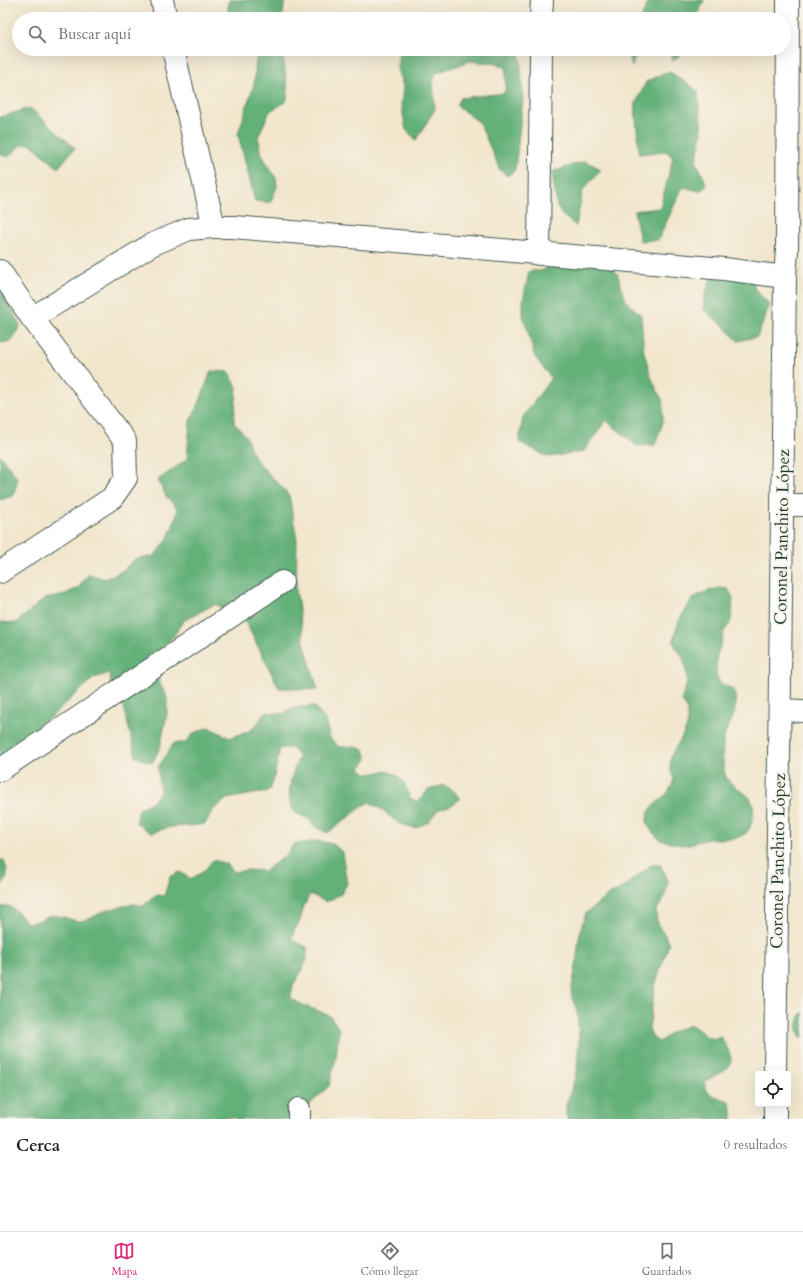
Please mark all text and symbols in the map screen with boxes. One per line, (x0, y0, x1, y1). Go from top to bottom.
search box (12, 12, 791, 56)
icon: search (26, 23, 48, 45)
text: Buscar aquí (58, 24, 131, 44)
street label: Coronel Panchito López (769, 449, 795, 625)
street label: Coronel Panchito López (765, 773, 791, 949)
map controls (755, 1071, 791, 1107)
button: locate (755, 1071, 791, 1107)
text: Cerca (16, 1134, 60, 1157)
text: 0 resultados (723, 1136, 787, 1154)
tab: Mapa (112, 1240, 137, 1279)
tab: Cómo llegar (361, 1240, 419, 1279)
tab: Guardados (642, 1240, 691, 1279)

